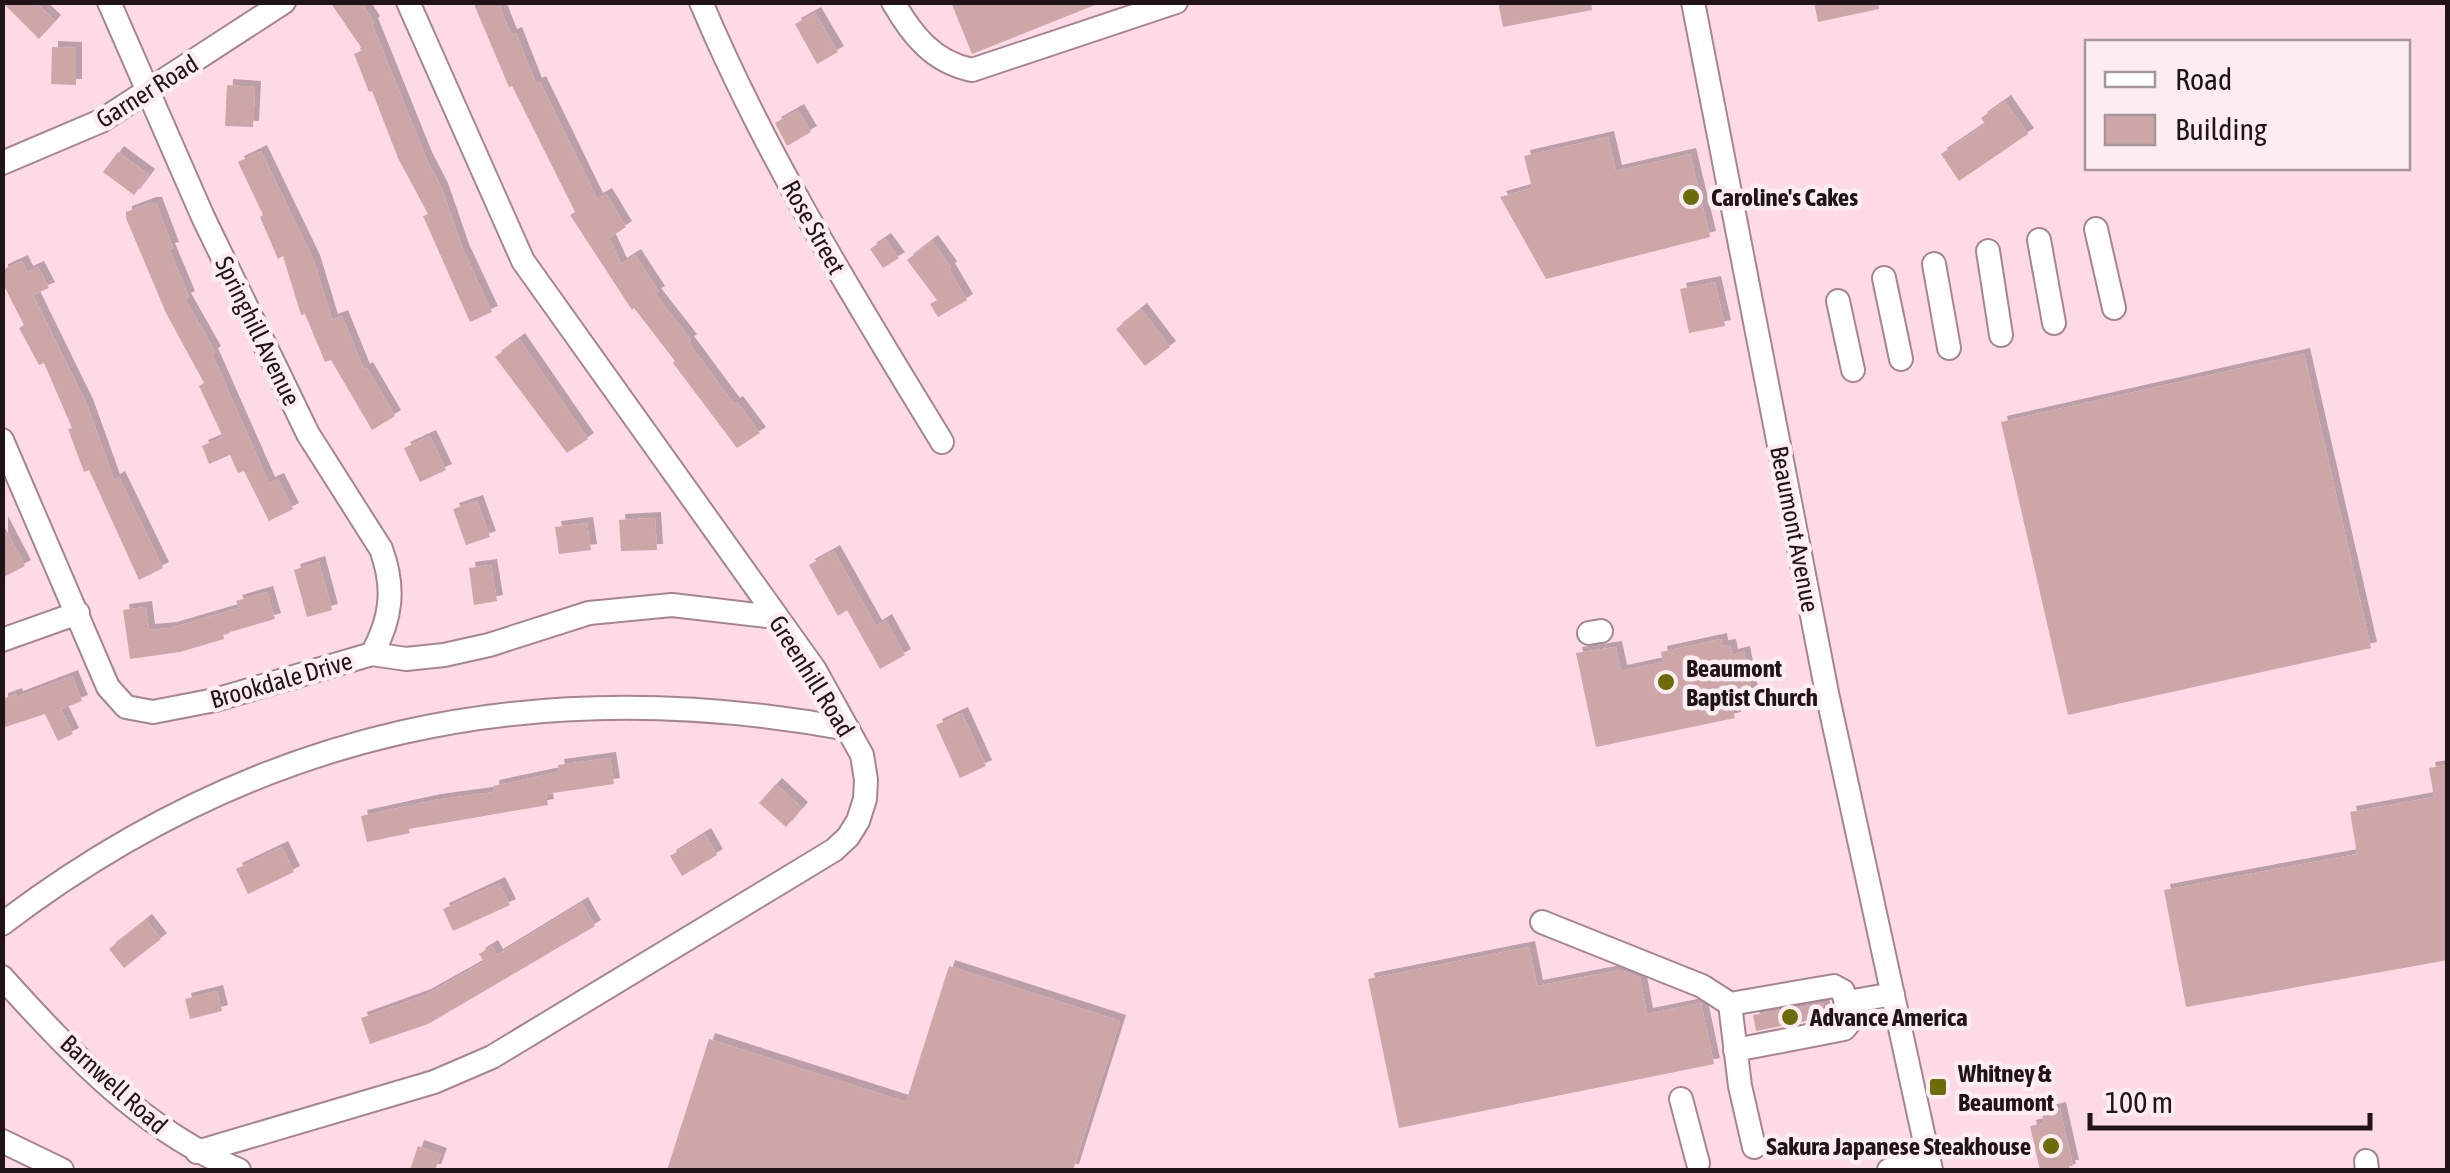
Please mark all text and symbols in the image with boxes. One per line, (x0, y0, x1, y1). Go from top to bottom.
legend (2085, 40, 2410, 170)
street label: Garner Road (91, 49, 203, 133)
text: Road (2175, 62, 2232, 96)
text: Building (2175, 112, 2267, 146)
street label: Rose Street (777, 175, 851, 279)
place label: Caroline's Cakes (1711, 183, 1858, 211)
marker: Caroline's Cakes (1680, 186, 1702, 208)
street label: Springhill Avenue (210, 252, 306, 410)
street label: Beaumont Avenue (1765, 444, 1825, 614)
street label: Greenhill Road (764, 610, 860, 742)
street label: Brookdale Drive (207, 646, 355, 714)
place label: Beaumont Baptist Church (1686, 654, 1818, 711)
marker: Beaumont Baptist Church (1655, 671, 1677, 693)
place label: Advance America (1809, 1003, 1968, 1031)
marker: Advance America (1779, 1006, 1801, 1028)
street label: Barnwell Road (55, 1029, 173, 1139)
place label: Whitney & Beaumont (1957, 1059, 2055, 1116)
scale bar (2090, 1068, 2370, 1130)
marker: Whitney & Beaumont (1927, 1076, 1949, 1098)
text: 100 m (2105, 1085, 2173, 1119)
place label: Sakura Japanese Steakhouse (1766, 1132, 2031, 1160)
marker: Sakura Japanese Steakhouse (2040, 1135, 2062, 1157)

